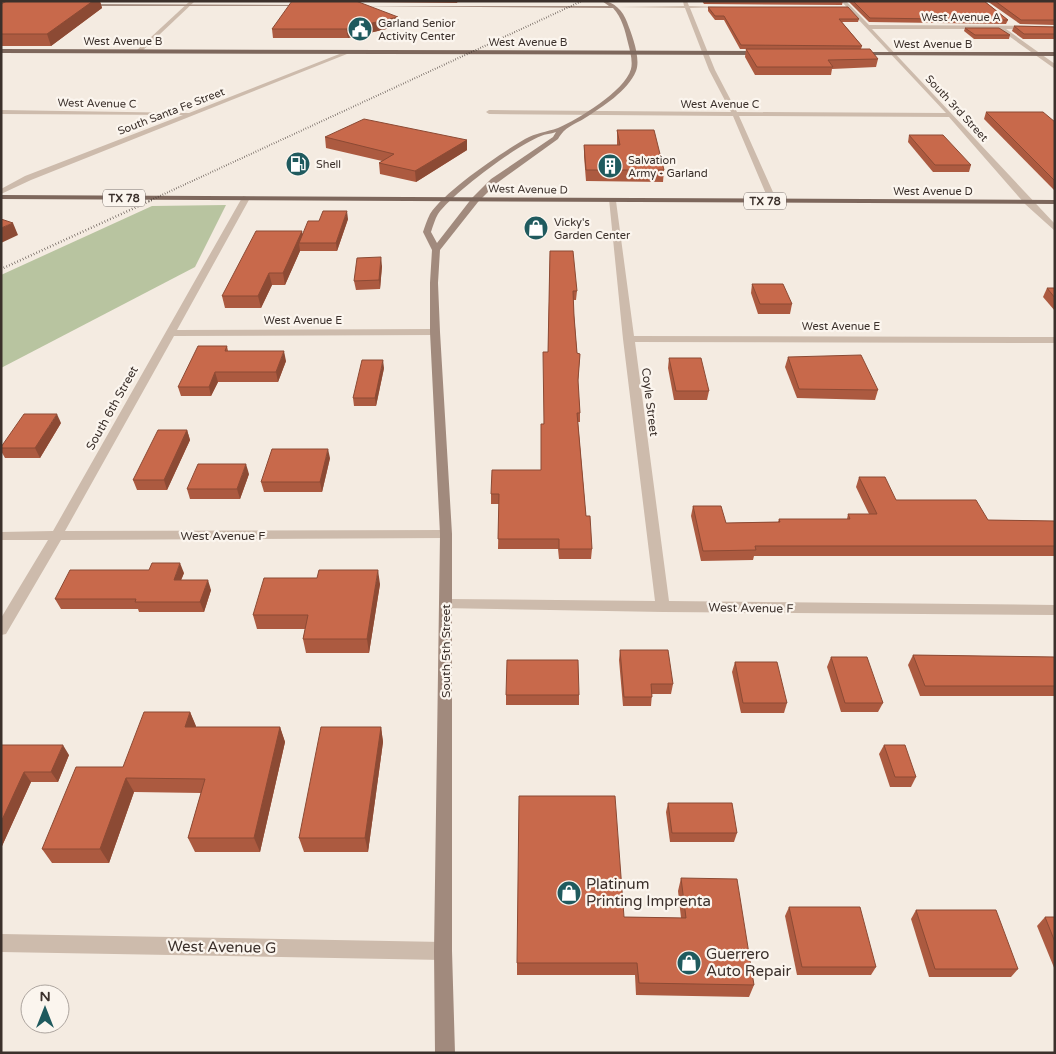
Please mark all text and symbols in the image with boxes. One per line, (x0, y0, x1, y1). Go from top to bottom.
street label: West Avenue A (921, 11, 1001, 24)
public building icon: Garland Senior Activity Center (347, 16, 373, 42)
place label: Garland Senior Activity Center (378, 17, 456, 43)
street label: West Avenue B (83, 35, 163, 48)
street label: West Avenue B (488, 36, 568, 49)
street label: West Avenue B (893, 38, 973, 51)
street label: South 3rd Street (923, 72, 991, 144)
street label: South Santa Fe Street (116, 85, 226, 138)
street label: West Avenue C (57, 96, 137, 111)
street label: West Avenue C (680, 98, 760, 111)
fuel station icon: Shell (285, 151, 311, 177)
building icon: Salvation Army - Garland (597, 153, 623, 179)
place label: Salvation Army - Garland (628, 154, 708, 180)
place label: Shell (316, 158, 341, 171)
street label: West Avenue D (488, 182, 568, 197)
street label: West Avenue D (893, 185, 973, 198)
road number: TX 78 (103, 190, 145, 207)
road number: TX 78 (744, 192, 786, 210)
shop icon: Vicky's Garden Center (523, 215, 549, 241)
place label: Vicky's Garden Center (554, 216, 631, 242)
street label: West Avenue E (264, 314, 342, 327)
street label: West Avenue E (802, 320, 880, 333)
street label: South 6th Street (83, 363, 141, 452)
street label: Coyle Street (639, 367, 661, 438)
street label: West Avenue F (180, 529, 266, 543)
street label: West Avenue F (708, 600, 794, 616)
street label: South 5th Street (439, 604, 453, 698)
place label: Platinum Printing Imprenta (586, 875, 711, 910)
shop icon: Platinum Printing Imprenta (556, 880, 582, 906)
street label: West Avenue G (167, 937, 277, 957)
place label: Guerrero Auto Repair (706, 945, 792, 980)
shop icon: Guerrero Auto Repair (676, 950, 702, 976)
north arrow (20, 984, 70, 1034)
text: N (39, 988, 51, 1005)

